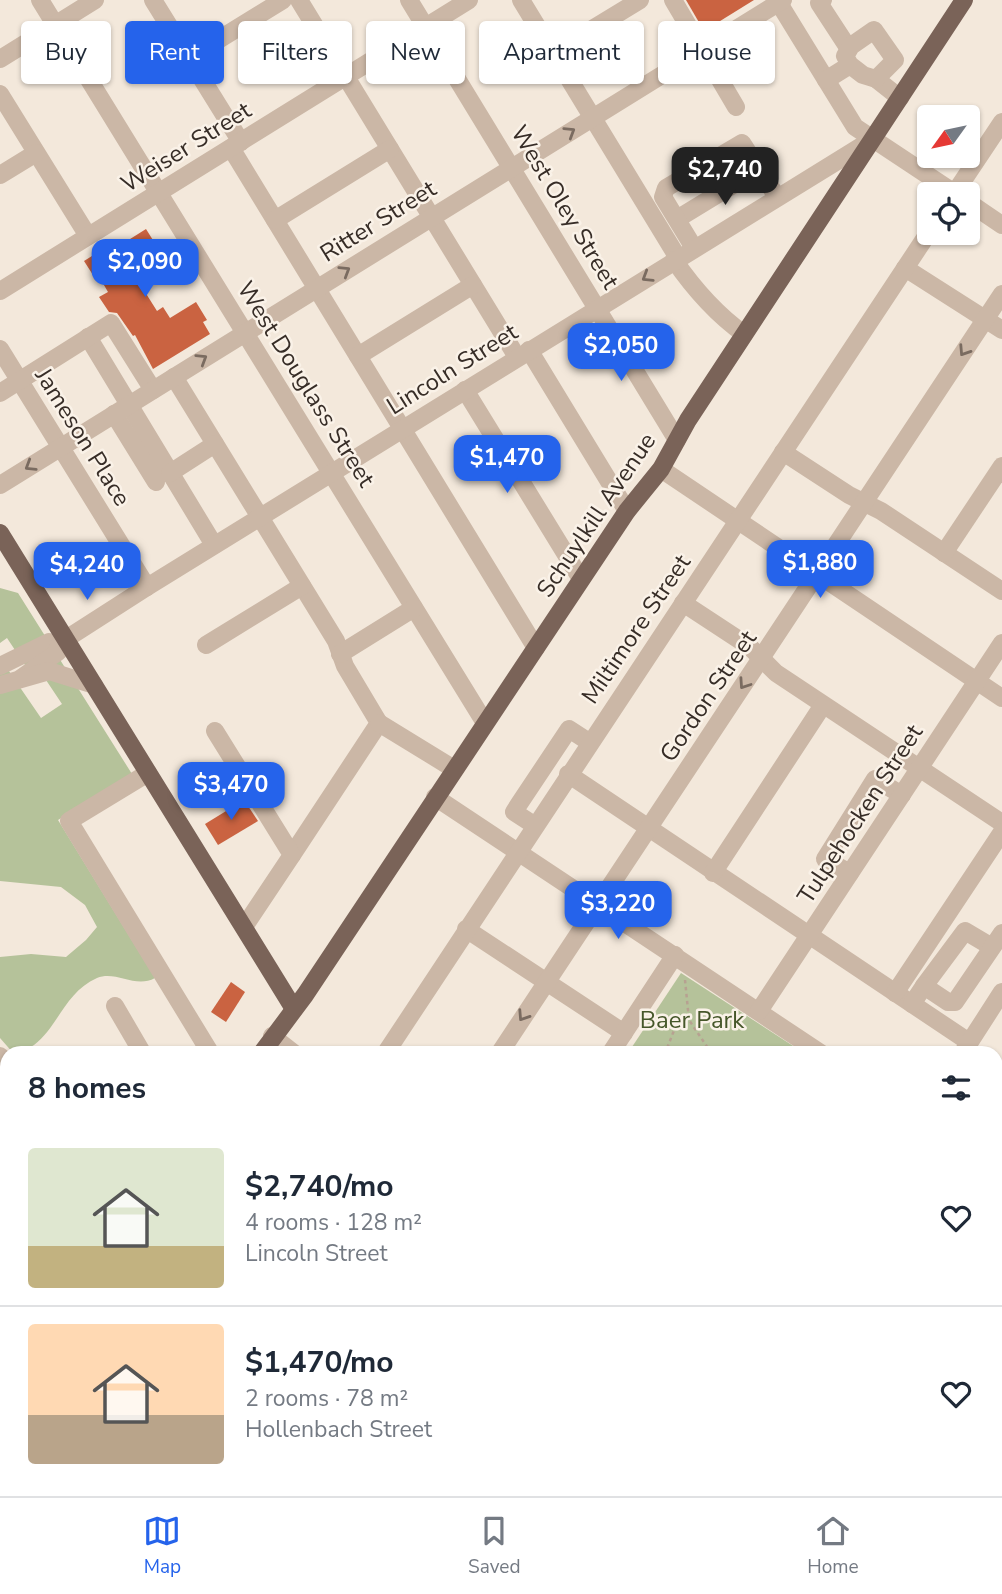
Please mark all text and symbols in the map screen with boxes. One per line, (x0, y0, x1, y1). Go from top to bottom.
chip: Buy (21, 21, 111, 84)
chip: Rent (125, 21, 224, 84)
chip: Filters (238, 21, 352, 84)
chip: New (366, 21, 465, 84)
chip: Apartment (479, 21, 644, 84)
chip: House (658, 21, 775, 84)
street label: Weiser Street (115, 94, 258, 200)
north arrow (917, 105, 980, 168)
map controls (917, 105, 980, 245)
street label: West Oley Street (503, 119, 627, 295)
one-way arrow (562, 127, 575, 140)
pin: $2,740 (668, 148, 782, 207)
text: $2,740 (688, 154, 762, 185)
street label: Ritter Street (314, 172, 443, 269)
button: locate (917, 182, 980, 245)
pin: $2,090 (88, 240, 202, 299)
text: $2,090 (108, 246, 182, 277)
one-way arrow (337, 266, 350, 279)
one-way arrow (642, 268, 655, 281)
street label: West Douglass Street (230, 275, 383, 493)
street label: Lincoln Street (380, 316, 524, 422)
pin: $2,050 (564, 324, 678, 383)
text: $2,050 (584, 330, 658, 361)
one-way arrow (960, 343, 973, 356)
one-way arrow (194, 355, 207, 368)
street label: Jameson Place (27, 361, 138, 512)
street label: Schuylkill Avenue (529, 426, 663, 604)
pin: $1,470 (450, 435, 564, 495)
text: $1,470 (470, 442, 544, 473)
one-way arrow (25, 458, 38, 471)
pin: $1,880 (763, 540, 877, 600)
pin: $4,240 (30, 542, 144, 602)
text: $1,880 (783, 547, 857, 578)
street label: Miltimore Street (574, 548, 698, 710)
text: $4,240 (50, 549, 124, 580)
street label: Gordon Street (652, 624, 764, 768)
one-way arrow (740, 676, 753, 689)
street label: Tulpehocken Street (790, 718, 930, 910)
pin: $3,470 (174, 762, 288, 822)
text: $3,470 (194, 769, 268, 800)
pin: $3,220 (561, 881, 675, 941)
text: $3,220 (581, 888, 655, 919)
park label: Baer Park (640, 1004, 745, 1036)
one-way arrow (519, 1008, 532, 1021)
text: 8 homes (28, 1068, 146, 1109)
icon: filters (937, 1069, 975, 1107)
text: $2,740/mo (245, 1166, 394, 1207)
icon: home (84, 1176, 168, 1260)
icon: heart (937, 1199, 975, 1237)
text: 4 rooms · 128 m² (245, 1207, 422, 1238)
text: Lincoln Street (245, 1238, 388, 1269)
text: $1,470/mo (245, 1342, 394, 1383)
icon: home (84, 1352, 168, 1436)
icon: heart (937, 1375, 975, 1413)
text: 2 rooms · 78 m² (245, 1383, 408, 1414)
text: Hollenbach Street (245, 1414, 432, 1445)
tab: Map (143, 1512, 181, 1580)
tab: Saved (468, 1512, 521, 1580)
tab: Home (807, 1512, 859, 1580)

